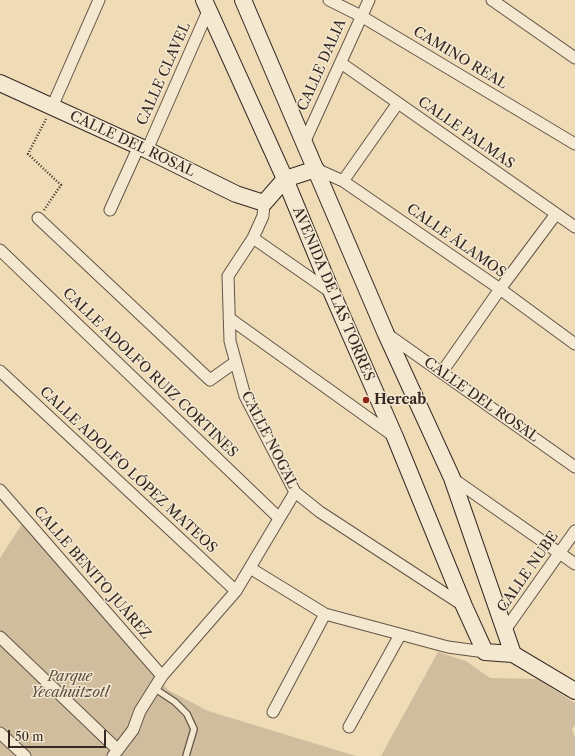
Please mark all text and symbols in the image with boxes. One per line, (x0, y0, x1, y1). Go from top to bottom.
street label: CALLE DALIA (294, 16, 350, 114)
street label: CALLE CLAVEL (134, 20, 194, 128)
street label: CAMINO REAL (410, 23, 510, 93)
street label: CALLE PALMAS (415, 93, 517, 173)
street label: CALLE DEL ROSAL (67, 108, 197, 180)
street label: CALLE ÁLAMOS (403, 201, 509, 281)
street label: AVENIDA DE LAS TORRES (289, 204, 377, 384)
street label: CALLE ADOLFO RUIZ CORTINES (59, 285, 241, 461)
street label: CALLE DEL ROSAL (420, 354, 542, 446)
street label: CALLE ADOLFO LÓPEZ MATEOS (36, 383, 220, 557)
street label: CALLE NOGAL (237, 389, 301, 491)
place label: Hercab (374, 392, 426, 408)
marker: Hercab (361, 395, 371, 405)
street label: CALLE BENITO JUÁREZ (30, 503, 154, 643)
street label: CALLE NUBE (494, 528, 562, 616)
park label: Parque Yecahuitzotl (31, 669, 109, 702)
scale bar (10, 722, 108, 748)
text: 50 m (15, 729, 44, 744)

